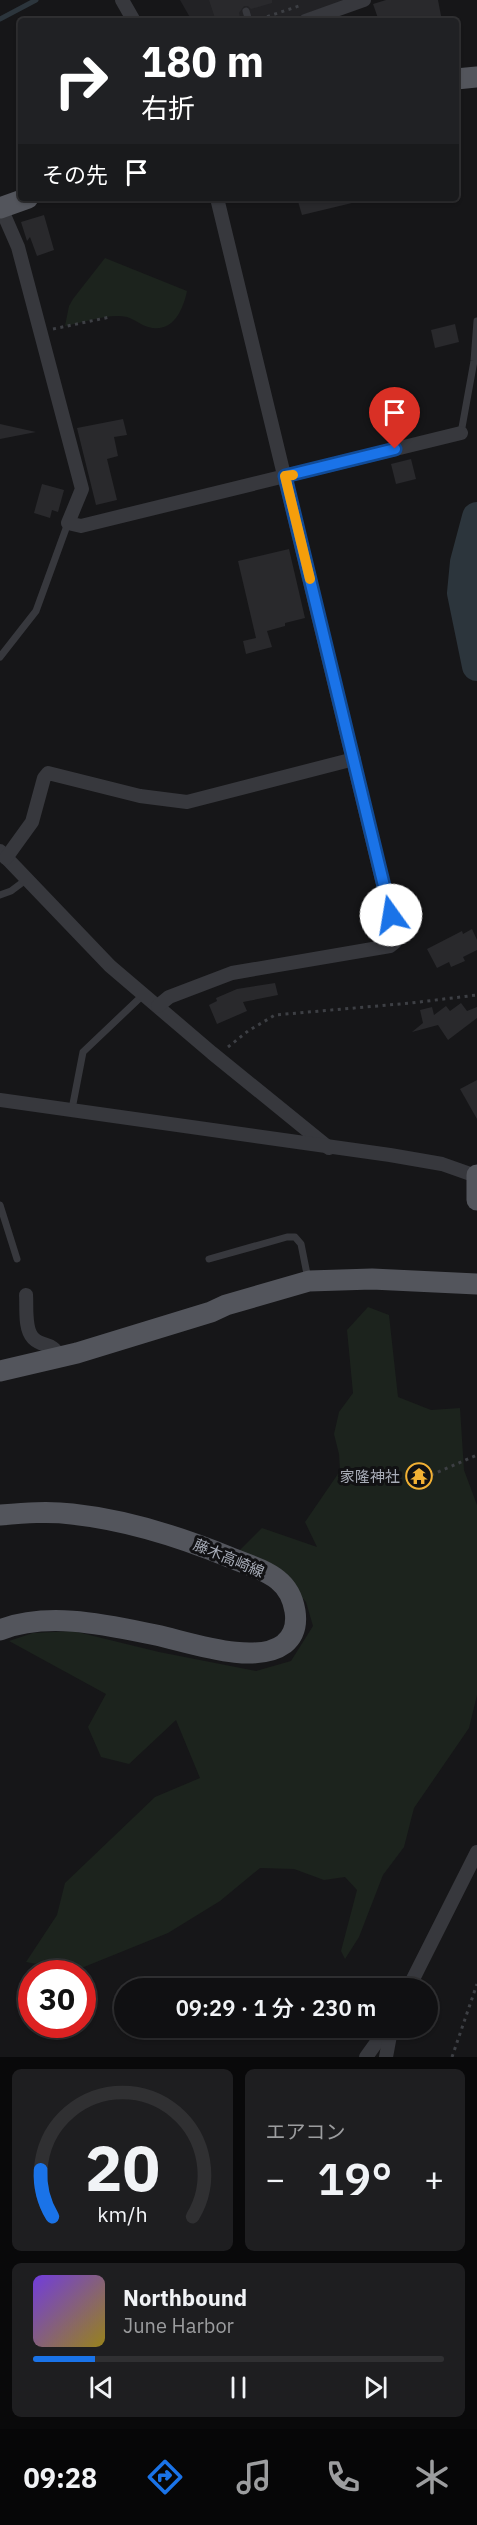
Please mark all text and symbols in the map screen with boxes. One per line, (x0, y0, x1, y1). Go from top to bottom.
text: 180 m (141, 34, 264, 89)
icon: right (42, 42, 120, 120)
text: 右折 (141, 90, 195, 125)
icon: arrive (120, 156, 153, 189)
text: その先 (42, 160, 108, 189)
pin (369, 387, 420, 449)
icon: arrive (378, 396, 411, 429)
position arrow (359, 883, 423, 947)
temple icon: 家隆神社 (404, 1461, 434, 1491)
place label: 家隆神社 (340, 1467, 400, 1486)
street label: 藤木高崎線 (191, 1535, 267, 1581)
speed limit sign: 30 (18, 1960, 96, 2038)
text: 09:29 · 1 分 · 230 m (176, 1993, 376, 2022)
text: エアコン (266, 2118, 346, 2145)
text: 20 (85, 2127, 160, 2208)
text: 19° (317, 2149, 392, 2207)
text: − (266, 2157, 285, 2200)
text: + (424, 2157, 444, 2200)
text: km/h (97, 2200, 147, 2228)
text: Northbound (123, 2283, 247, 2312)
text: June Harbor (123, 2312, 234, 2339)
icon: previous (85, 2371, 118, 2404)
icon: pause (222, 2371, 255, 2404)
icon: next (359, 2371, 392, 2404)
icon: directions (144, 2456, 186, 2498)
icon: music (233, 2456, 275, 2498)
icon: phone (322, 2456, 364, 2498)
icon: climate (411, 2456, 453, 2498)
text: 09:28 (24, 2460, 97, 2495)

